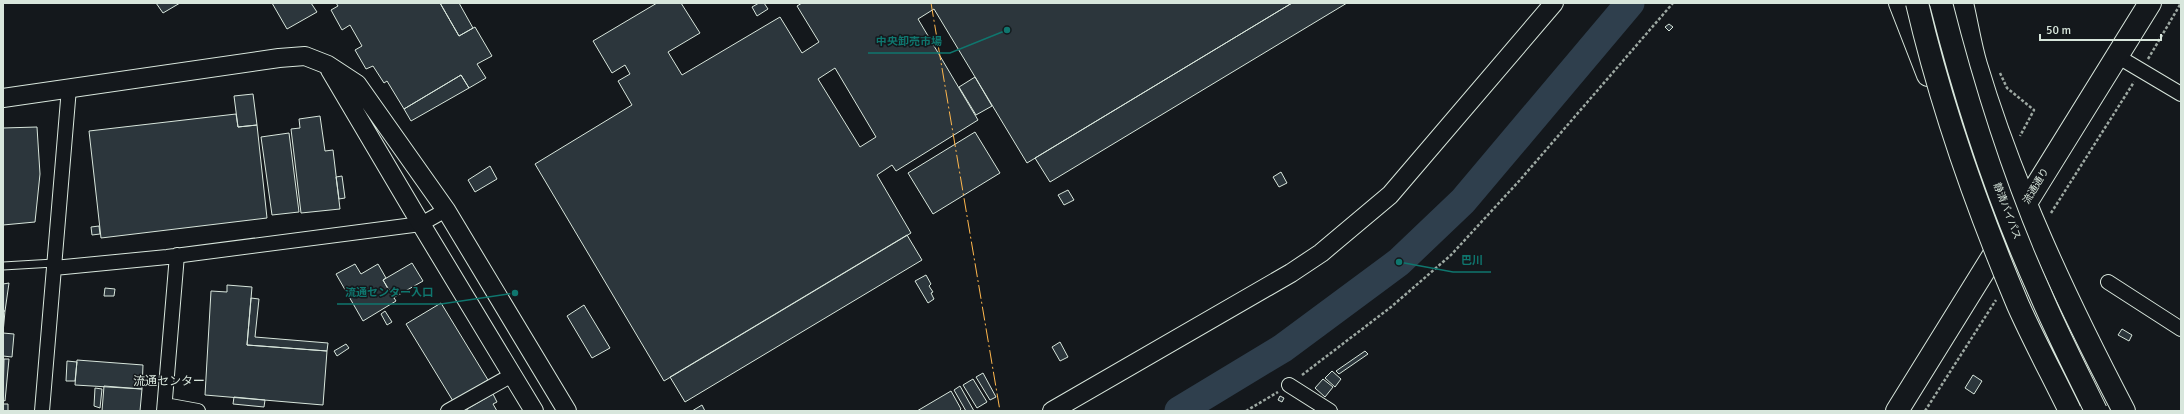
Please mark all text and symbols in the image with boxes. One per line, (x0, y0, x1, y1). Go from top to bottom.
scale bar (2040, 16, 2161, 42)
text: 50 m (2046, 23, 2071, 38)
callout: 中央卸売市場 (868, 30, 950, 53)
text: 中央卸売市場 (876, 35, 942, 48)
street label: 流通通り (2021, 166, 2051, 206)
street label: 静清バイパス (1991, 181, 2023, 241)
callout: 巴川 (1453, 249, 1491, 272)
text: 巴川 (1461, 254, 1483, 267)
callout: 流通センター入口 (337, 281, 441, 304)
text: 流通センター入口 (345, 286, 433, 299)
district label: 流通センター (133, 374, 205, 389)

